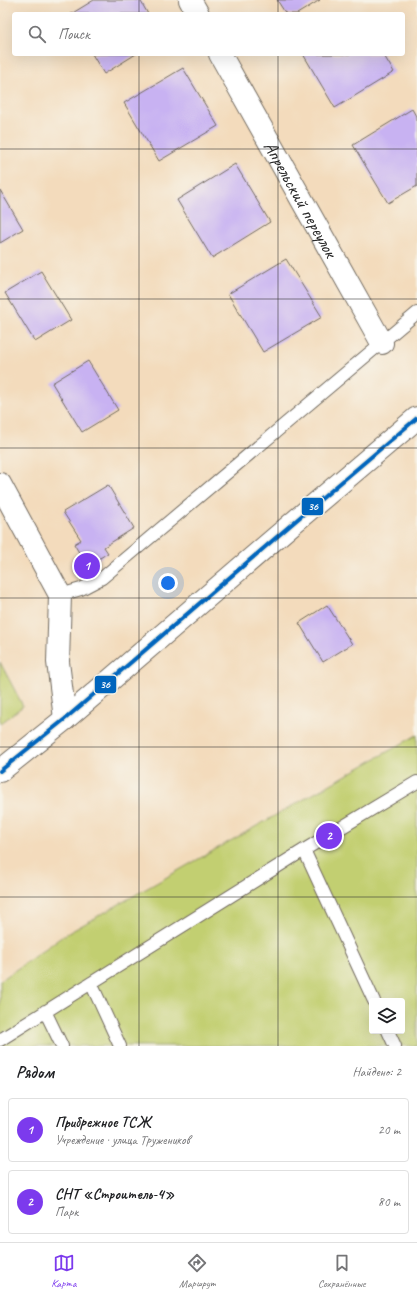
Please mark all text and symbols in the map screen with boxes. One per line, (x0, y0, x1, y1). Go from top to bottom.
search box (12, 12, 405, 56)
icon: search (26, 23, 48, 45)
text: Поиск (58, 25, 90, 44)
street label: Апрельский переулок (258, 137, 343, 264)
line badge: 36 (301, 497, 324, 516)
text: 36 (308, 499, 319, 513)
pin: 1 (74, 551, 100, 581)
your location (158, 573, 178, 593)
line badge: 36 (94, 675, 117, 694)
text: 36 (100, 677, 111, 691)
pin: 2 (316, 821, 342, 851)
map controls (369, 998, 405, 1034)
button: layers (369, 998, 405, 1034)
text: Рядом (16, 1062, 54, 1083)
text: Найдено: 2 (353, 1064, 401, 1080)
text: Прибрежное ТСЖ (55, 1113, 151, 1132)
text: 1 (27, 1122, 33, 1138)
text: 20 m (378, 1122, 400, 1138)
text: Учреждение · улица Тружеников (55, 1132, 190, 1148)
text: СНТ «Строитель-4» (55, 1185, 174, 1204)
text: 2 (27, 1194, 33, 1210)
text: 80 m (378, 1194, 400, 1210)
text: Парк (55, 1204, 78, 1220)
tab: Карта (51, 1252, 76, 1290)
tab: Маршрут (179, 1252, 215, 1290)
tab: Сохранённые (318, 1252, 366, 1290)

